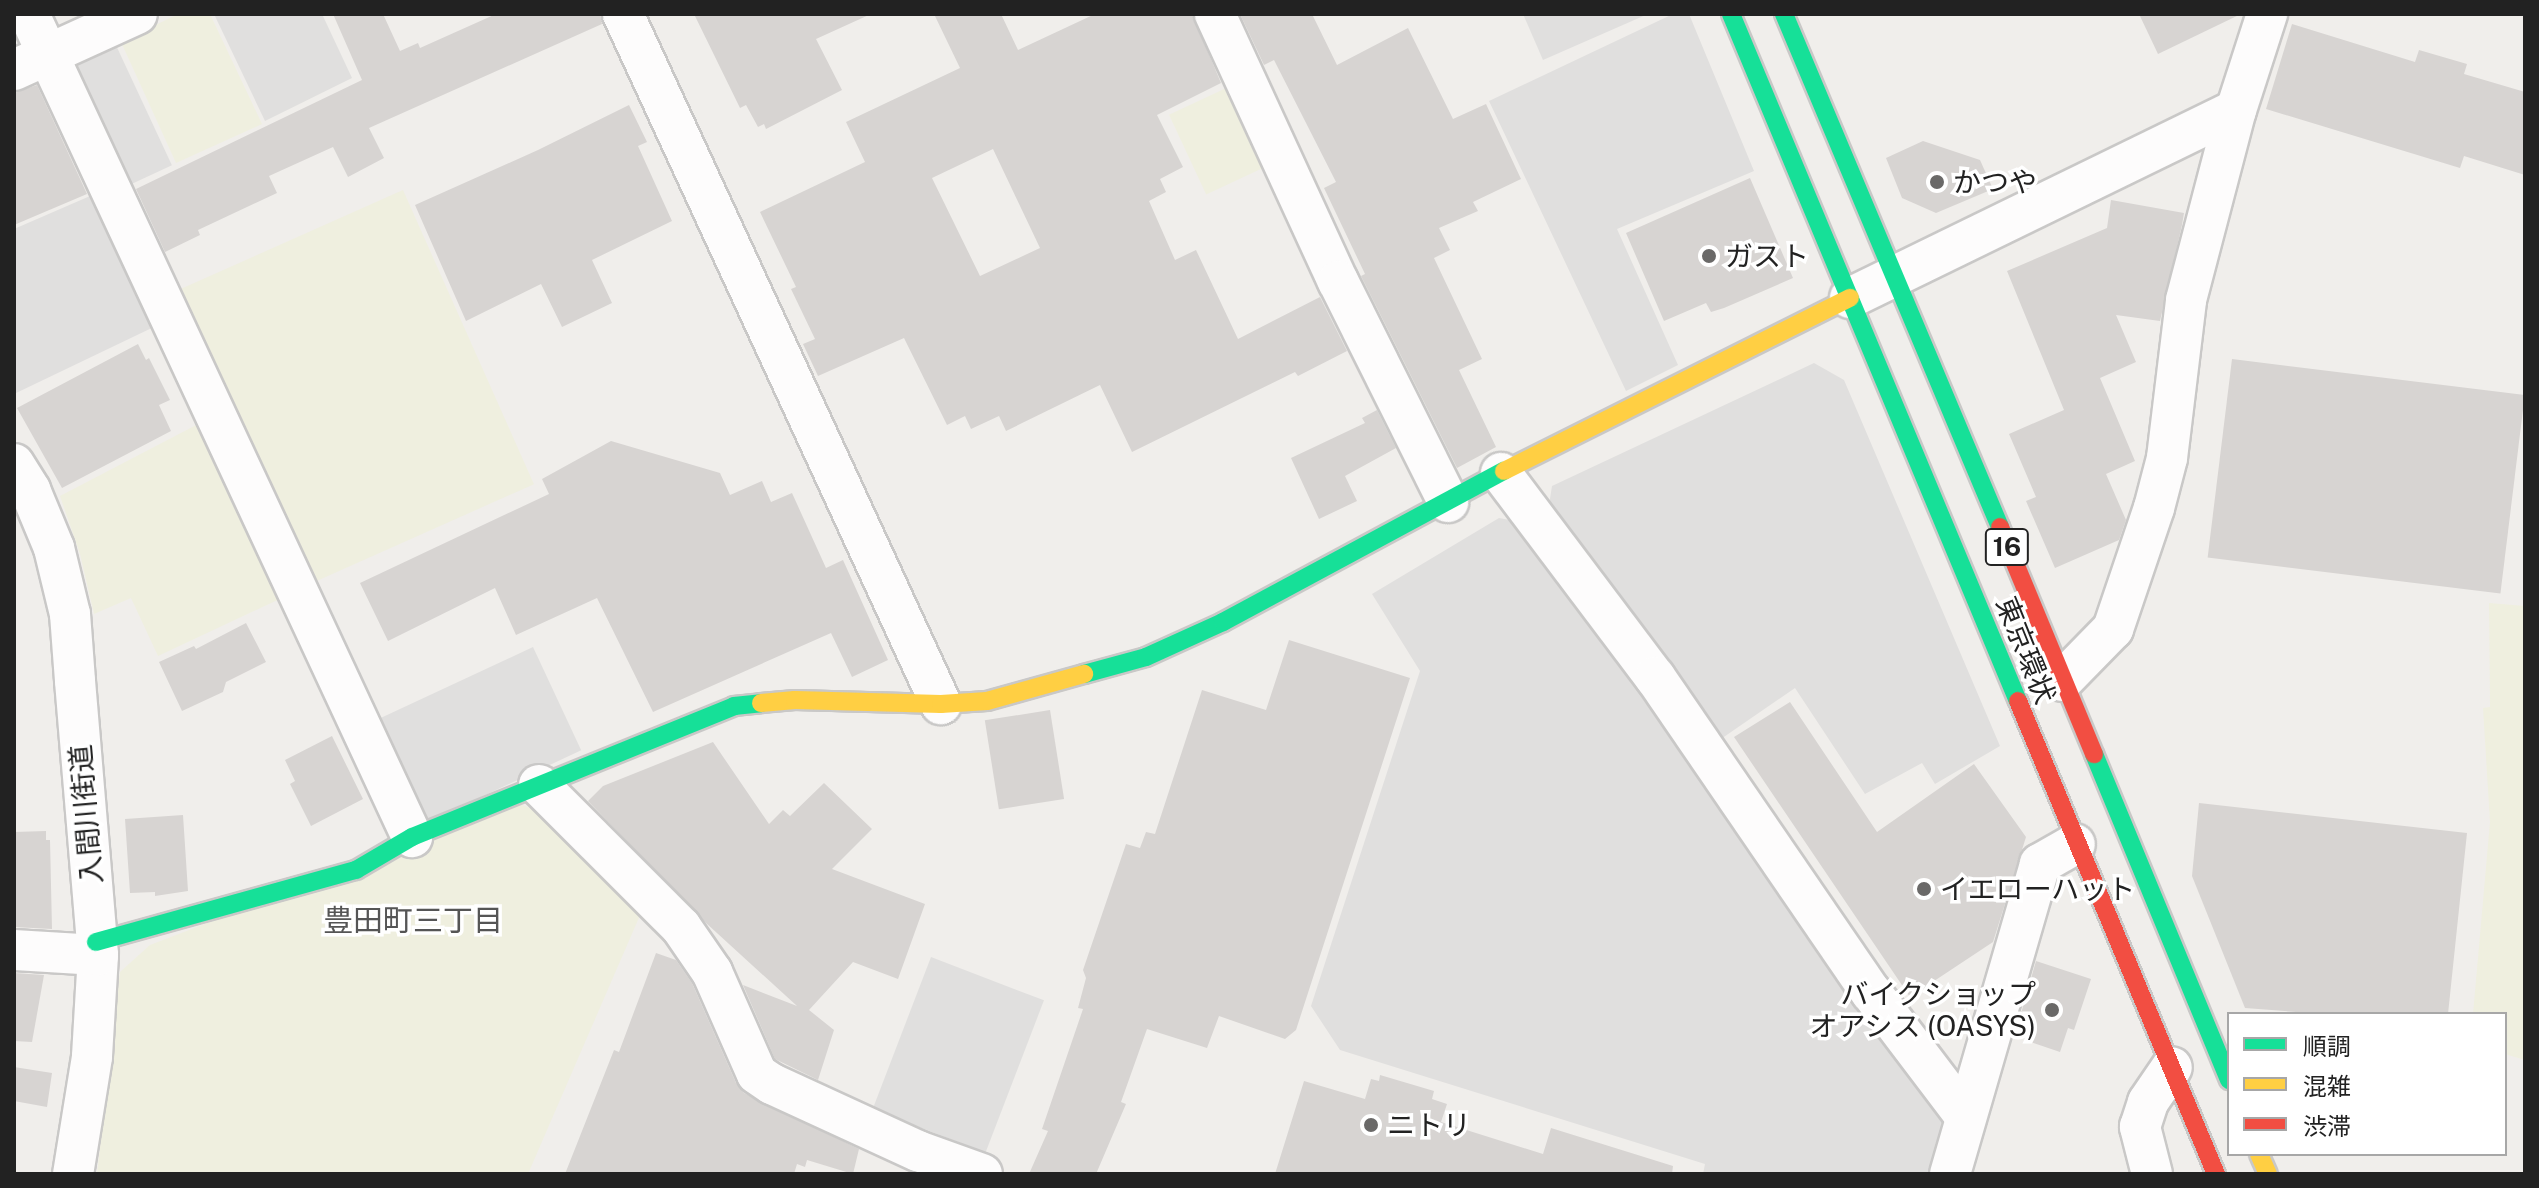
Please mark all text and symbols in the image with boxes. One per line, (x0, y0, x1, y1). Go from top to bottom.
place label: かつや (1953, 165, 2037, 199)
marker: かつや (1928, 173, 1946, 191)
place label: ガスト (1725, 239, 1809, 273)
marker: ガスト (1700, 247, 1718, 265)
road number: 16 (1983, 525, 2031, 569)
street label: 東京環状 (1989, 592, 2063, 708)
street label: 入間川街道 (63, 743, 109, 885)
place label: イエローハット (1940, 872, 2136, 906)
marker: イエローハット (1915, 880, 1933, 898)
district label: 豊田町三丁目 (323, 902, 503, 938)
place label: バイクショップ オアシス (OASYS) (1808, 977, 2036, 1043)
marker: バイクショップ オアシス (OASYS) (2043, 1001, 2061, 1019)
legend (2227, 1012, 2507, 1156)
text: 順調 (2303, 1032, 2351, 1060)
text: 混雑 (2303, 1072, 2351, 1100)
place label: ニトリ (1387, 1108, 1471, 1142)
text: 渋滞 (2303, 1112, 2351, 1140)
marker: ニトリ (1362, 1116, 1380, 1134)

